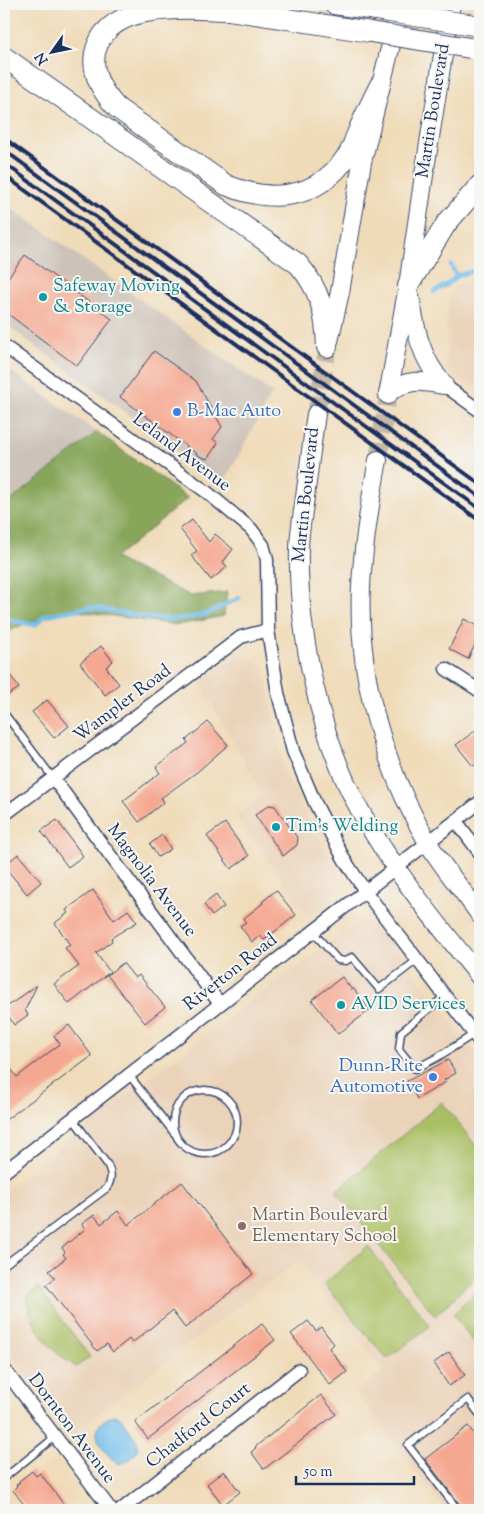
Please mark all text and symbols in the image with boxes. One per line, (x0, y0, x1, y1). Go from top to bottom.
north arrow (28, 28, 78, 78)
street label: Martin Boulevard (411, 42, 457, 180)
text: N (31, 48, 54, 68)
place label: Safeway Moving & Storage (53, 274, 180, 321)
marker: Safeway Moving & Storage (37, 291, 49, 303)
place label: B-Mac Auto (187, 399, 281, 425)
marker: B-Mac Auto (171, 406, 183, 418)
street label: Leland Avenue (126, 407, 236, 499)
street label: Martin Boulevard (287, 426, 327, 564)
street label: Wampler Road (69, 659, 177, 749)
place label: Tim’s Welding (286, 814, 398, 840)
street label: Magnolia Avenue (100, 819, 202, 943)
marker: Tim’s Welding (270, 821, 282, 833)
street label: Riverton Road (179, 928, 283, 1018)
place label: AVID Services (351, 992, 466, 1018)
marker: AVID Services (335, 999, 347, 1011)
place label: Dunn-Rite Automotive (330, 1054, 423, 1101)
marker: Dunn-Rite Automotive (427, 1071, 439, 1083)
place label: Martin Boulevard Elementary School (252, 1203, 397, 1250)
marker: Martin Boulevard Elementary School (236, 1220, 248, 1232)
street label: Dornton Avenue (21, 1368, 121, 1490)
street label: Chadford Court (141, 1377, 257, 1475)
scale bar (296, 1454, 414, 1486)
text: 50 m (303, 1462, 333, 1483)

